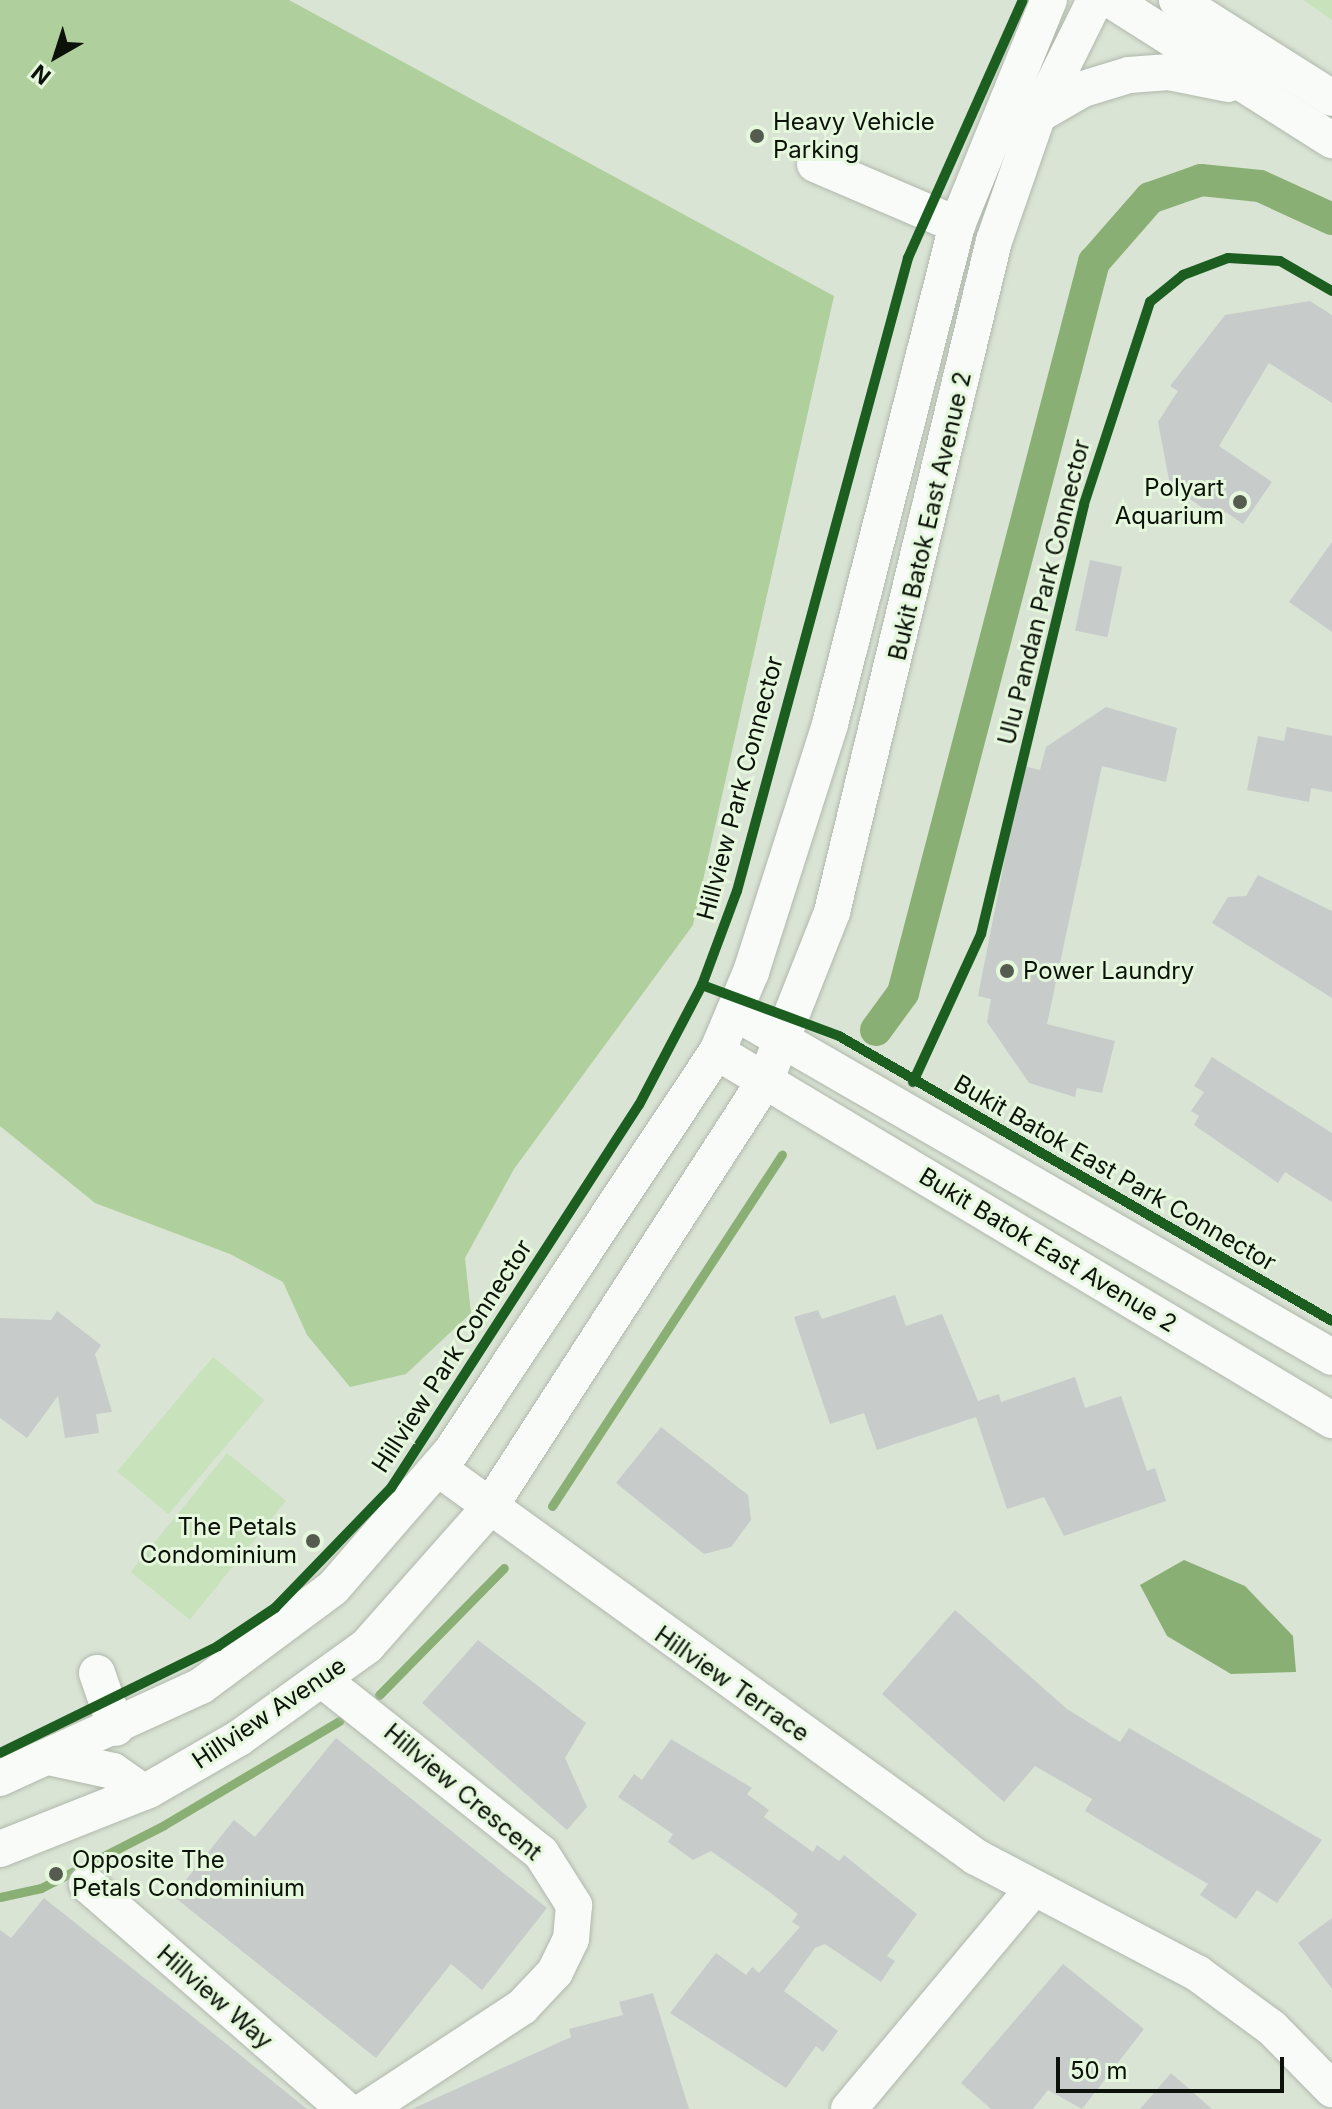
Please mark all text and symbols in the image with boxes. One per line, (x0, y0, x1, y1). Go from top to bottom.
north arrow (16, 16, 96, 96)
text: N (26, 59, 56, 90)
place label: Heavy Vehicle Parking (773, 108, 935, 164)
marker: Heavy Vehicle Parking (748, 127, 766, 145)
street label: Bukit Batok East Avenue 2 (883, 369, 977, 663)
street label: Ulu Pandan Park Connector (992, 436, 1096, 748)
place label: Polyart Aquarium (1115, 474, 1224, 530)
marker: Polyart Aquarium (1231, 493, 1249, 511)
street label: Hillview Park Connector (691, 653, 789, 923)
place label: Power Laundry (1023, 957, 1194, 985)
marker: Power Laundry (998, 962, 1016, 980)
street label: Bukit Batok East Park Connector (949, 1069, 1281, 1277)
street label: Bukit Batok East Avenue 2 (914, 1162, 1182, 1338)
street label: Hillview Park Connector (366, 1234, 538, 1478)
place label: The Petals Condominium (140, 1513, 297, 1569)
marker: The Petals Condominium (304, 1532, 322, 1550)
street label: Hillview Terrace (649, 1620, 815, 1748)
street label: Hillview Avenue (187, 1651, 351, 1775)
street label: Hillview Crescent (378, 1718, 548, 1866)
place label: Opposite The Petals Condominium (72, 1846, 305, 1902)
marker: Opposite The Petals Condominium (47, 1865, 65, 1883)
street label: Hillview Way (151, 1939, 279, 2055)
scale bar (1060, 2041, 1288, 2091)
text: 50 m (1070, 2056, 1128, 2085)

